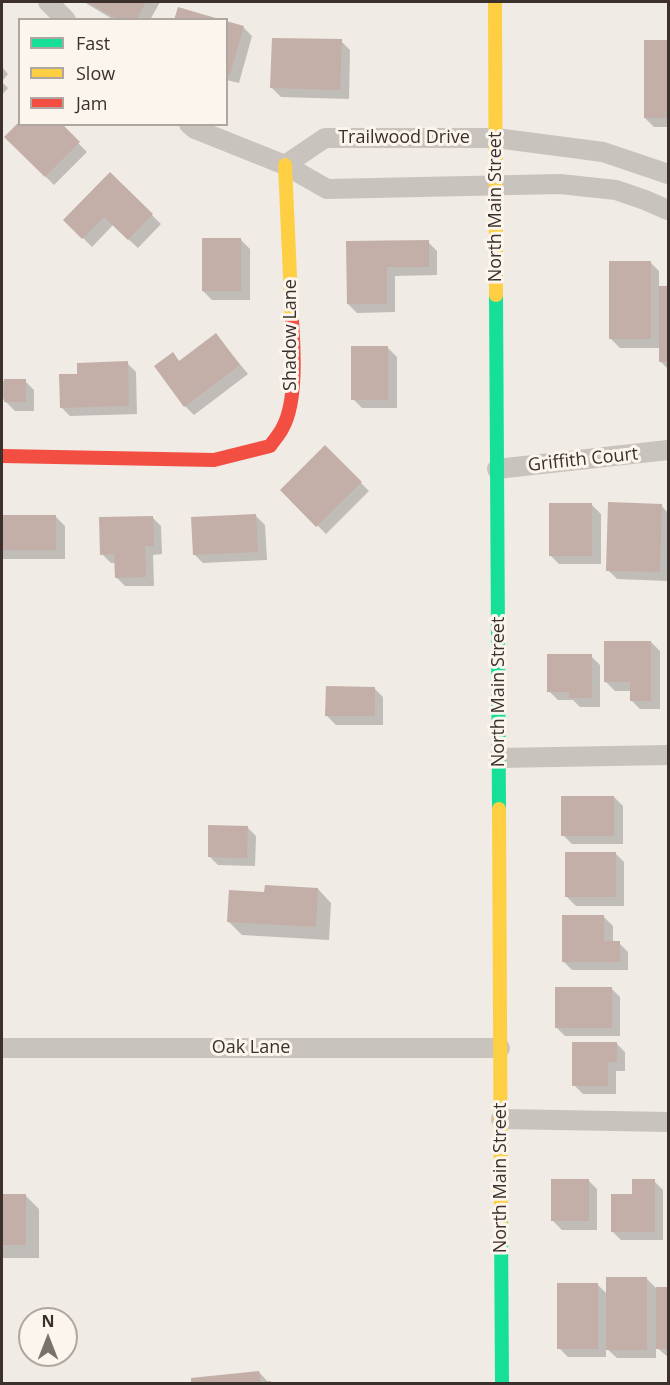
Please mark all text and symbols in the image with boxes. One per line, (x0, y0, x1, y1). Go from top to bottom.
legend (18, 18, 228, 126)
text: Fast (76, 31, 110, 55)
text: Slow (76, 61, 115, 85)
text: Jam (76, 91, 108, 115)
street label: Trailwood Drive (338, 127, 470, 149)
street label: North Main Street (485, 132, 507, 282)
street label: Shadow Lane (280, 279, 302, 391)
street label: Griffith Court (527, 443, 639, 477)
street label: North Main Street (488, 617, 510, 767)
street label: Oak Lane (212, 1037, 290, 1059)
street label: North Main Street (490, 1103, 512, 1253)
north arrow (18, 1307, 78, 1367)
text: N (41, 1310, 55, 1332)

